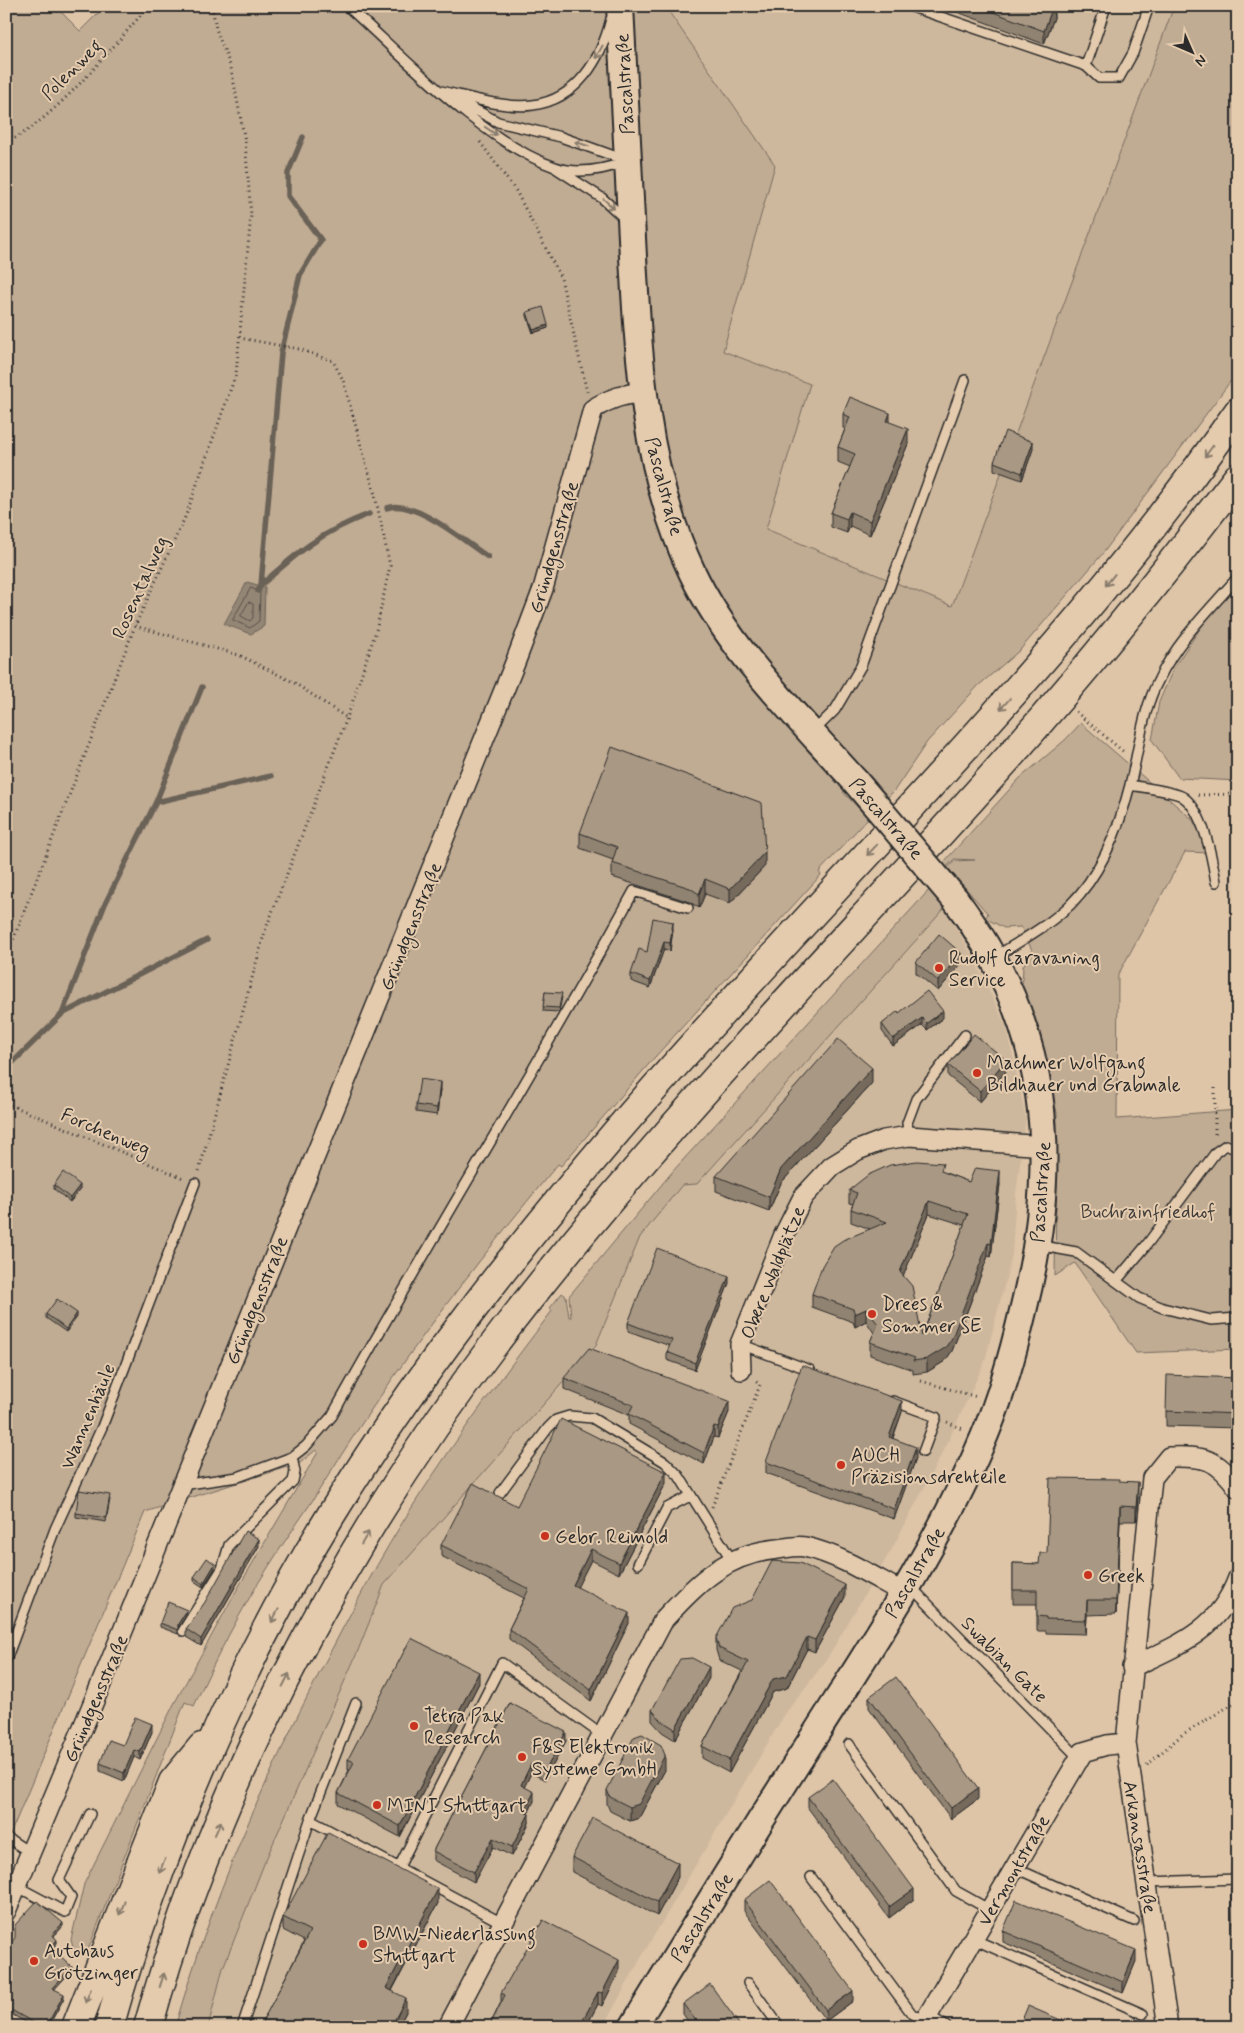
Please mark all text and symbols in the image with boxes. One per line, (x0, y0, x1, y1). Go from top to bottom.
north arrow (1166, 28, 1216, 78)
street label: Pascalstraße (610, 33, 641, 135)
street label: Polenweg (36, 34, 110, 108)
one-way arrow (594, 45, 604, 59)
text: N (1191, 51, 1210, 70)
one-way arrow (484, 126, 498, 136)
one-way arrow (575, 138, 591, 148)
one-way arrow (603, 198, 615, 210)
street label: Pascalstraße (638, 434, 689, 538)
one-way arrow (1204, 444, 1215, 457)
street label: Gründgensstraße (524, 478, 587, 617)
street label: Rosentalweg (107, 532, 175, 643)
one-way arrow (1105, 573, 1116, 586)
one-way arrow (999, 697, 1011, 710)
street label: Pascalstraße (843, 773, 928, 865)
one-way arrow (866, 843, 878, 856)
street label: Gründgensstraße (374, 859, 450, 995)
place label: Rudolf Caravaning Service (949, 946, 1100, 993)
marker: Rudolf Caravaning Service (933, 962, 945, 974)
place label: Machmer Wolfgang Bildhauer und Grabmale (987, 1051, 1181, 1098)
marker: Machmer Wolfgang Bildhauer und Grabmale (971, 1067, 983, 1079)
street label: Forchenweg (56, 1102, 154, 1164)
street label: Pascalstraße (1025, 1141, 1057, 1243)
park label: Buchrainfriedhof (1080, 1200, 1216, 1225)
street label: Obere Waldplätze (735, 1202, 811, 1343)
street label: Gründgensstraße (220, 1233, 296, 1369)
place label: Drees & Sommer SE (882, 1292, 981, 1339)
marker: Drees & Sommer SE (866, 1308, 878, 1320)
street label: Wannenhäule (55, 1360, 122, 1473)
place label: AUCH Präzisionsdrehteile (851, 1443, 1007, 1490)
marker: AUCH Präzisionsdrehteile (835, 1459, 847, 1471)
street label: Pascalstraße (879, 1523, 951, 1623)
place label: Gebr. Reimold (555, 1525, 668, 1550)
marker: Gebr. Reimold (539, 1530, 551, 1542)
one-way arrow (361, 1532, 371, 1546)
place label: Greek (1098, 1564, 1145, 1589)
marker: Greek (1082, 1569, 1094, 1581)
one-way arrow (270, 1608, 280, 1623)
street label: Swabian Gate (955, 1611, 1053, 1709)
street label: Gründgensstraße (58, 1631, 136, 1767)
one-way arrow (282, 1673, 291, 1688)
place label: Tetra Pak Research (424, 1704, 504, 1751)
marker: Tetra Pak Research (408, 1720, 420, 1732)
place label: F&S Elektronik Systeme GmbH (532, 1735, 657, 1782)
marker: F&S Elektronik Systeme GmbH (516, 1751, 528, 1763)
street label: Arkansasstraße (1117, 1779, 1162, 1915)
place label: MINI Stuttgart (387, 1794, 526, 1820)
marker: MINI Stuttgart (371, 1799, 383, 1811)
street label: Vermontstraße (972, 1811, 1056, 1931)
one-way arrow (214, 1821, 223, 1836)
one-way arrow (156, 1858, 166, 1873)
street label: Pascalstraße (665, 1868, 740, 1967)
one-way arrow (117, 1900, 126, 1916)
place label: BMW-Niederlassung Stuttgart (373, 1922, 536, 1970)
marker: BMW-Niederlassung Stuttgart (357, 1938, 369, 1950)
place label: Autohaus Grötzinger (44, 1939, 138, 1987)
marker: Autohaus Grötzinger (28, 1955, 40, 1967)
one-way arrow (158, 1973, 168, 1989)
one-way arrow (83, 1988, 93, 2003)

